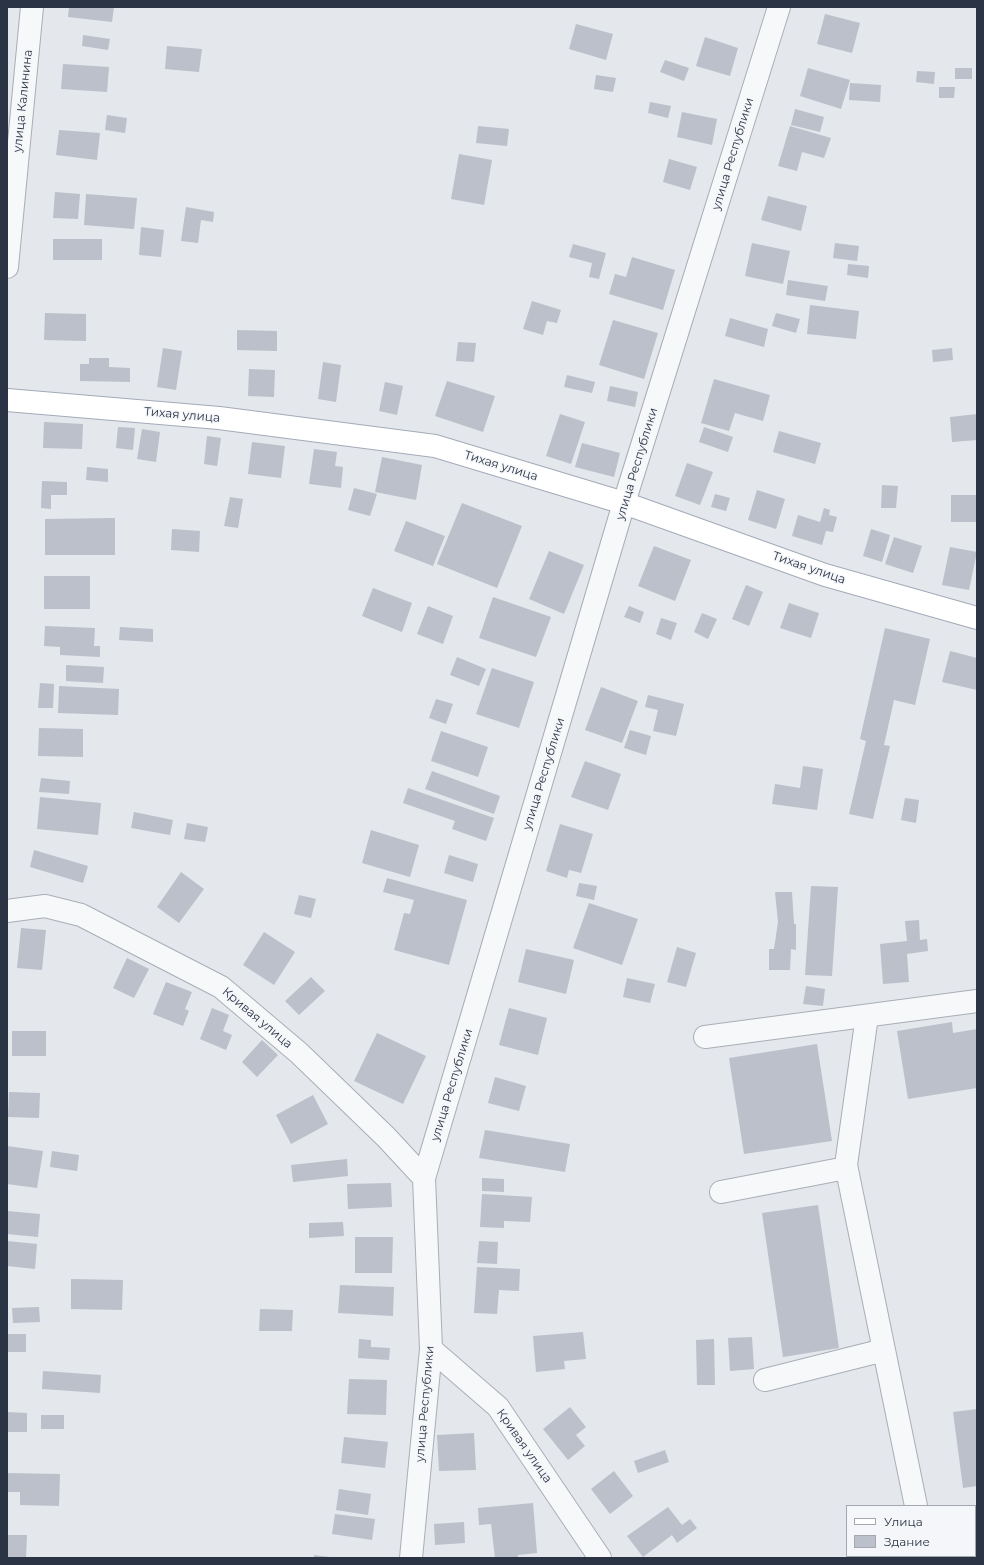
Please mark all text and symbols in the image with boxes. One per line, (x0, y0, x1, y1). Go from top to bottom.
street label: улица Калинина (10, 49, 36, 153)
street label: улица Республики (709, 96, 757, 212)
street label: Тихая улица (143, 405, 221, 425)
street label: улица Республики (613, 406, 661, 522)
street label: Тихая улица (462, 448, 540, 484)
street label: Тихая улица (771, 549, 847, 587)
street label: улица Республики (520, 716, 568, 832)
street label: Кривая улица (219, 985, 295, 1051)
street label: улица Республики (428, 1027, 476, 1143)
street label: улица Республики (413, 1345, 437, 1463)
street label: Кривая улица (493, 1406, 555, 1486)
legend (846, 1505, 976, 1557)
text: Улица (884, 1514, 923, 1529)
text: Здание (884, 1534, 930, 1549)

